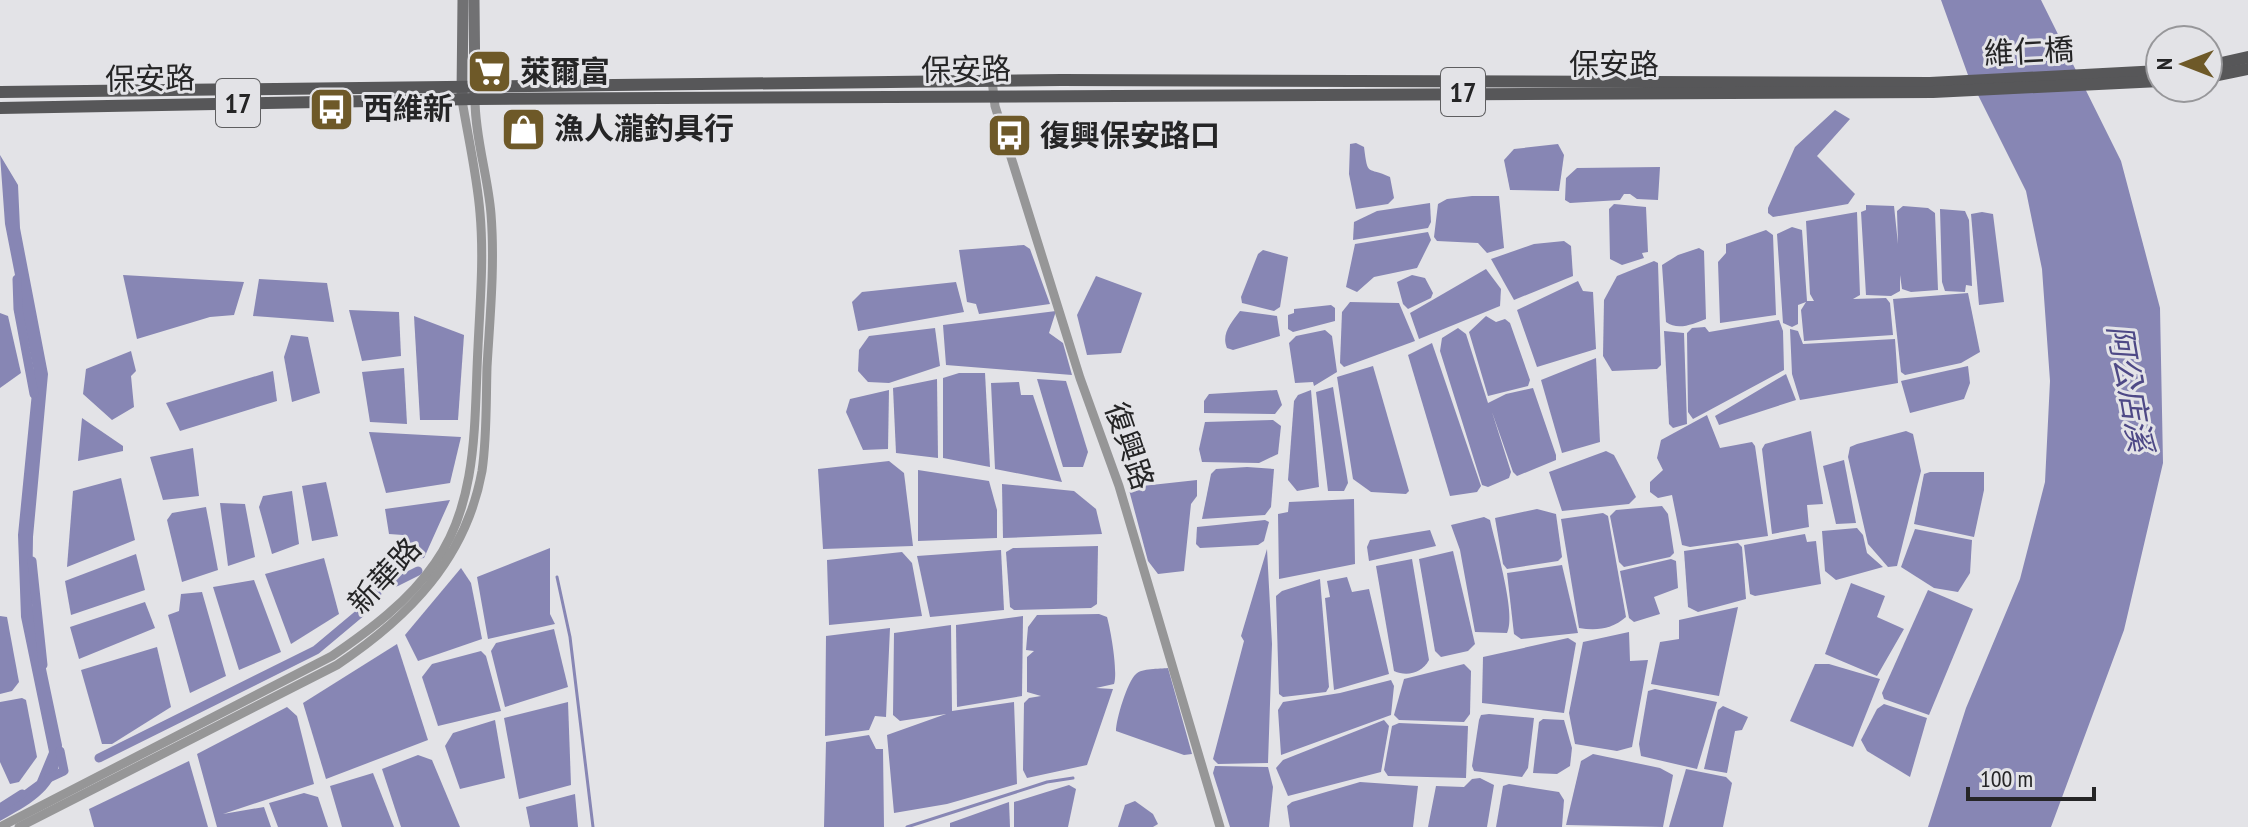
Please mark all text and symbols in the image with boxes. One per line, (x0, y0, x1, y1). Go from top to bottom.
north arrow (2144, 24, 2224, 104)
street label: 維仁橋 (1983, 29, 2075, 72)
street label: 保安路 (1569, 44, 1659, 83)
supermarket icon: 萊爾富 (465, 48, 513, 96)
street label: 保安路 (921, 48, 1011, 89)
place label: 萊爾富 (520, 51, 610, 90)
street label: 保安路 (105, 57, 195, 98)
text: N (2150, 58, 2178, 70)
road number: 17 (1441, 68, 1485, 116)
road number: 17 (216, 79, 260, 127)
bus stop icon: 西維新 (308, 85, 356, 133)
place label: 西維新 (363, 88, 453, 127)
shop icon: 漁人瀧釣具行 (499, 105, 547, 153)
place label: 漁人瀧釣具行 (554, 108, 734, 147)
bus stop icon: 復興保安路口 (985, 112, 1033, 160)
place label: 復興保安路口 (1040, 115, 1220, 154)
water label: 阿公店溪 (2099, 321, 2163, 458)
street label: 復興路 (1097, 397, 1164, 494)
street label: 新華路 (339, 529, 429, 621)
scale bar (1968, 751, 2094, 801)
text: 100 m (1980, 763, 2033, 794)

